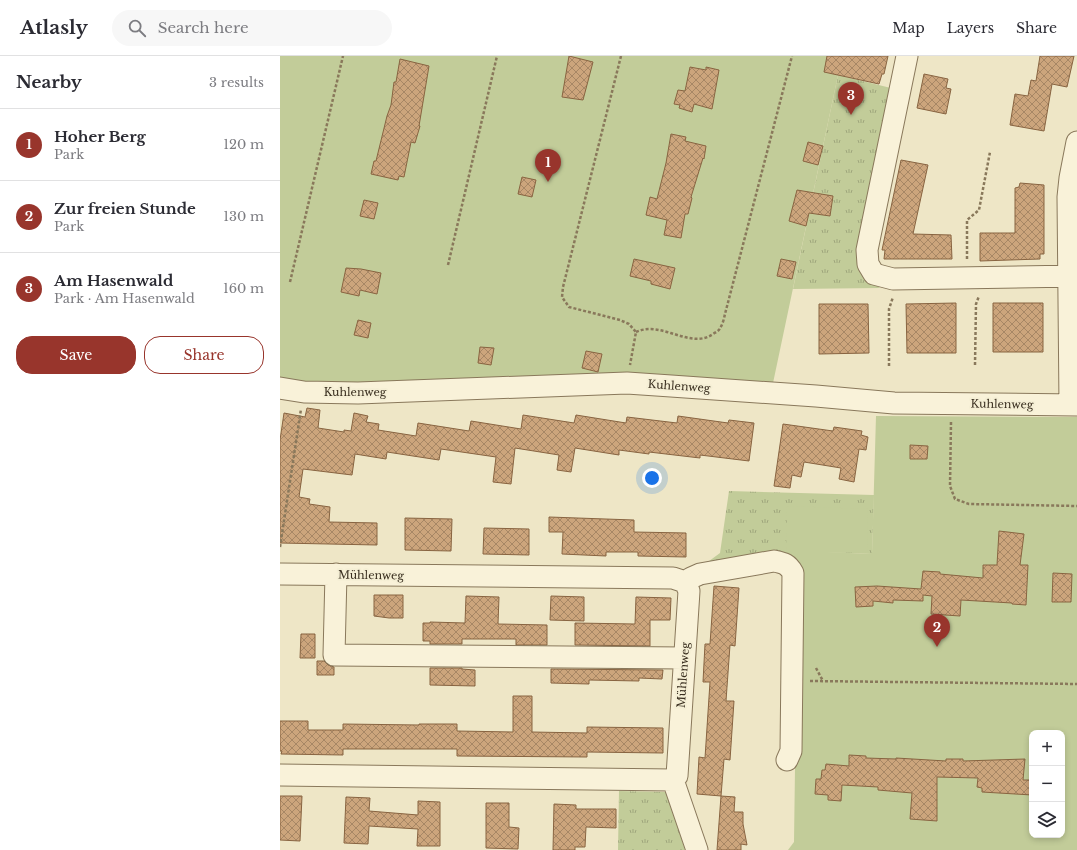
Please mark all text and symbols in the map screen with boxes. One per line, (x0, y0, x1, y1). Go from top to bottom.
search box (112, 10, 392, 46)
text: Atlasly (20, 16, 88, 39)
icon: search (126, 17, 148, 39)
text: Search here (158, 18, 249, 37)
text: Map (892, 19, 925, 37)
text: Layers (947, 19, 994, 37)
text: Share (1016, 19, 1057, 37)
text: Nearby (16, 72, 82, 93)
text: 3 results (209, 74, 264, 91)
pin: 3 (838, 82, 864, 115)
text: Hoher Berg (54, 127, 146, 146)
text: 1 (26, 136, 32, 153)
text: 120 m (223, 136, 264, 153)
text: Park (54, 146, 84, 163)
pin: 1 (535, 149, 561, 182)
text: Zur freien Stunde (54, 199, 196, 218)
text: 2 (25, 208, 33, 225)
text: 130 m (223, 208, 264, 225)
text: Park (54, 218, 84, 235)
text: Am Hasenwald (54, 271, 173, 290)
text: 3 (25, 280, 33, 297)
text: 160 m (223, 280, 264, 297)
text: Park · Am Hasenwald (54, 290, 195, 307)
button: Save (16, 336, 136, 374)
button: Share (144, 336, 264, 374)
street label: Kuhlenweg (647, 377, 711, 395)
street label: Kuhlenweg (324, 385, 387, 399)
street label: Kuhlenweg (971, 396, 1034, 412)
your location (642, 468, 662, 488)
street label: Mühlenweg (338, 567, 405, 583)
pin: 2 (924, 614, 950, 647)
street label: Mühlenweg (674, 641, 692, 708)
map controls (1029, 730, 1065, 838)
button: + (1029, 730, 1065, 766)
button: − (1029, 766, 1065, 802)
button: layers (1029, 802, 1065, 838)

